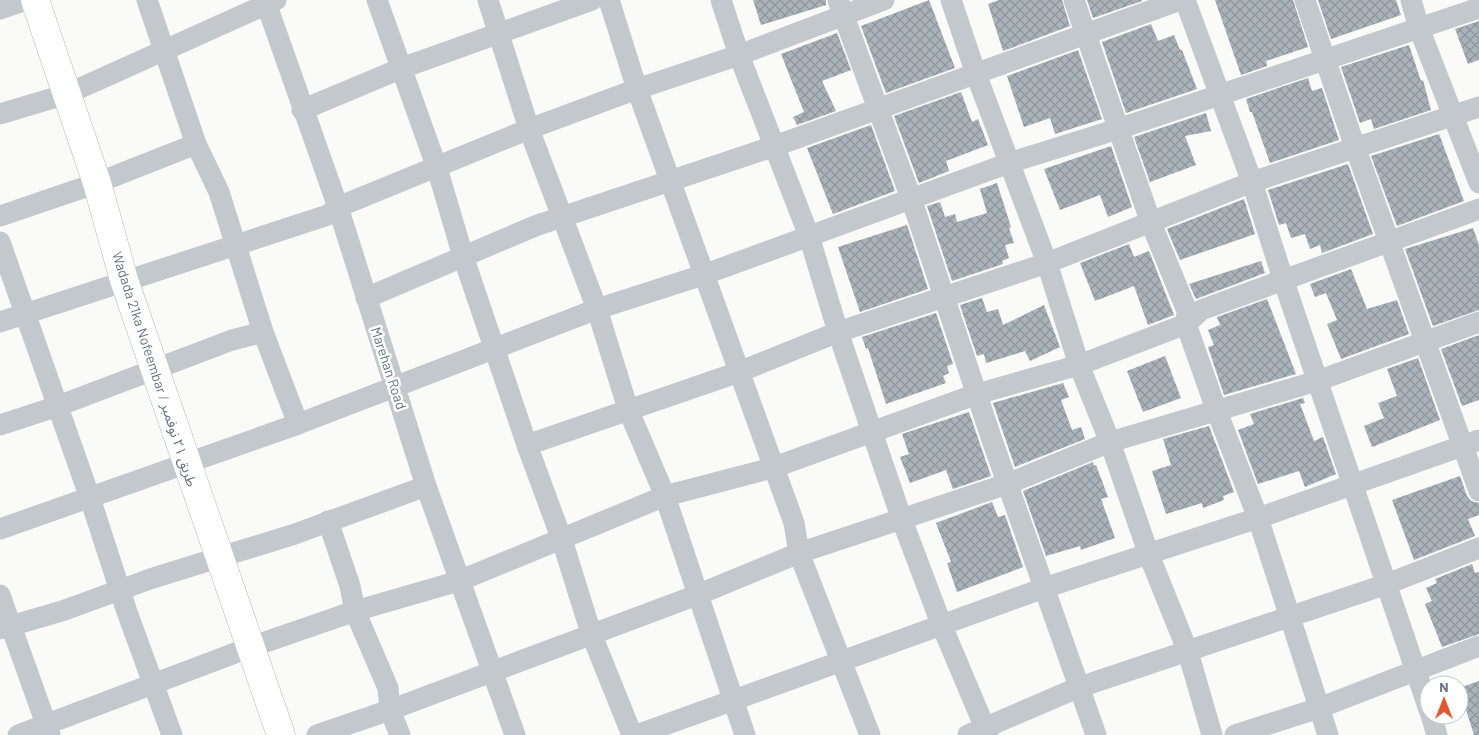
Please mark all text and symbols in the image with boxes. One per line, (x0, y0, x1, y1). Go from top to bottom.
street label: Wadada 21ka Nofeembar / طريق ٢١ نوفمبر (107, 249, 201, 489)
street label: Marehan Road (368, 325, 410, 411)
north arrow (1419, 675, 1469, 725)
text: N (1439, 678, 1449, 695)

